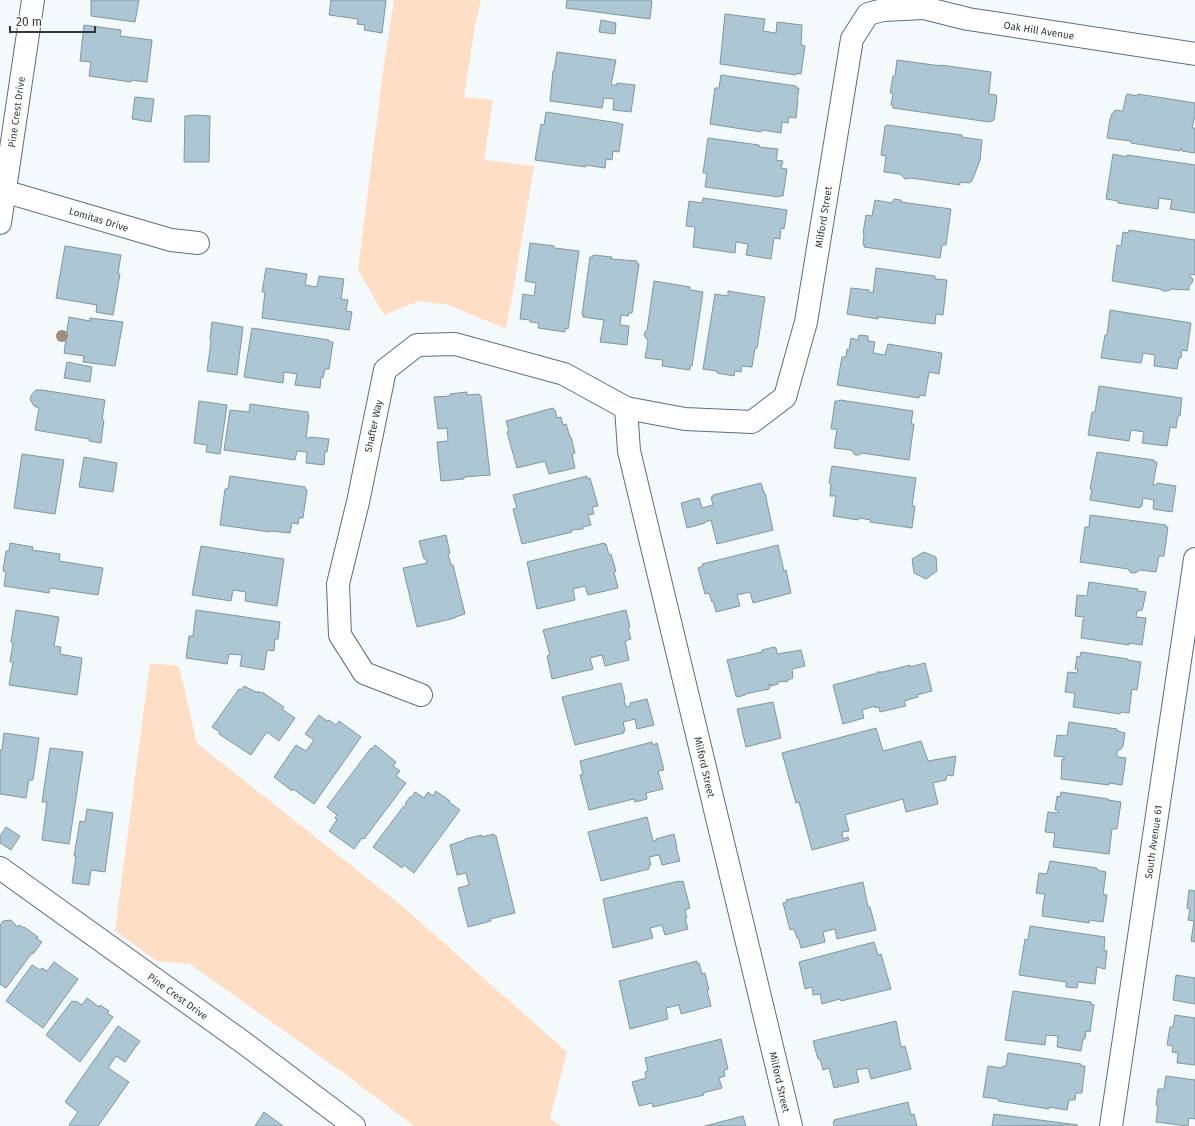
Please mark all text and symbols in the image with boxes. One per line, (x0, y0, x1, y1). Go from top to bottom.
scale bar (10, 8, 95, 34)
text: 20 m (16, 15, 42, 29)
street label: Oak Hill Avenue (1003, 19, 1075, 42)
street label: Pine Crest Drive (6, 76, 28, 148)
street label: Milford Street (813, 185, 835, 249)
street label: Lomitas Drive (67, 205, 130, 235)
street label: Shafter Way (363, 399, 385, 454)
street label: Milford Street (691, 736, 717, 799)
street label: South Avenue 61 (1143, 805, 1165, 880)
street label: Pine Crest Drive (145, 971, 210, 1023)
street label: Milford Street (766, 1051, 792, 1114)

